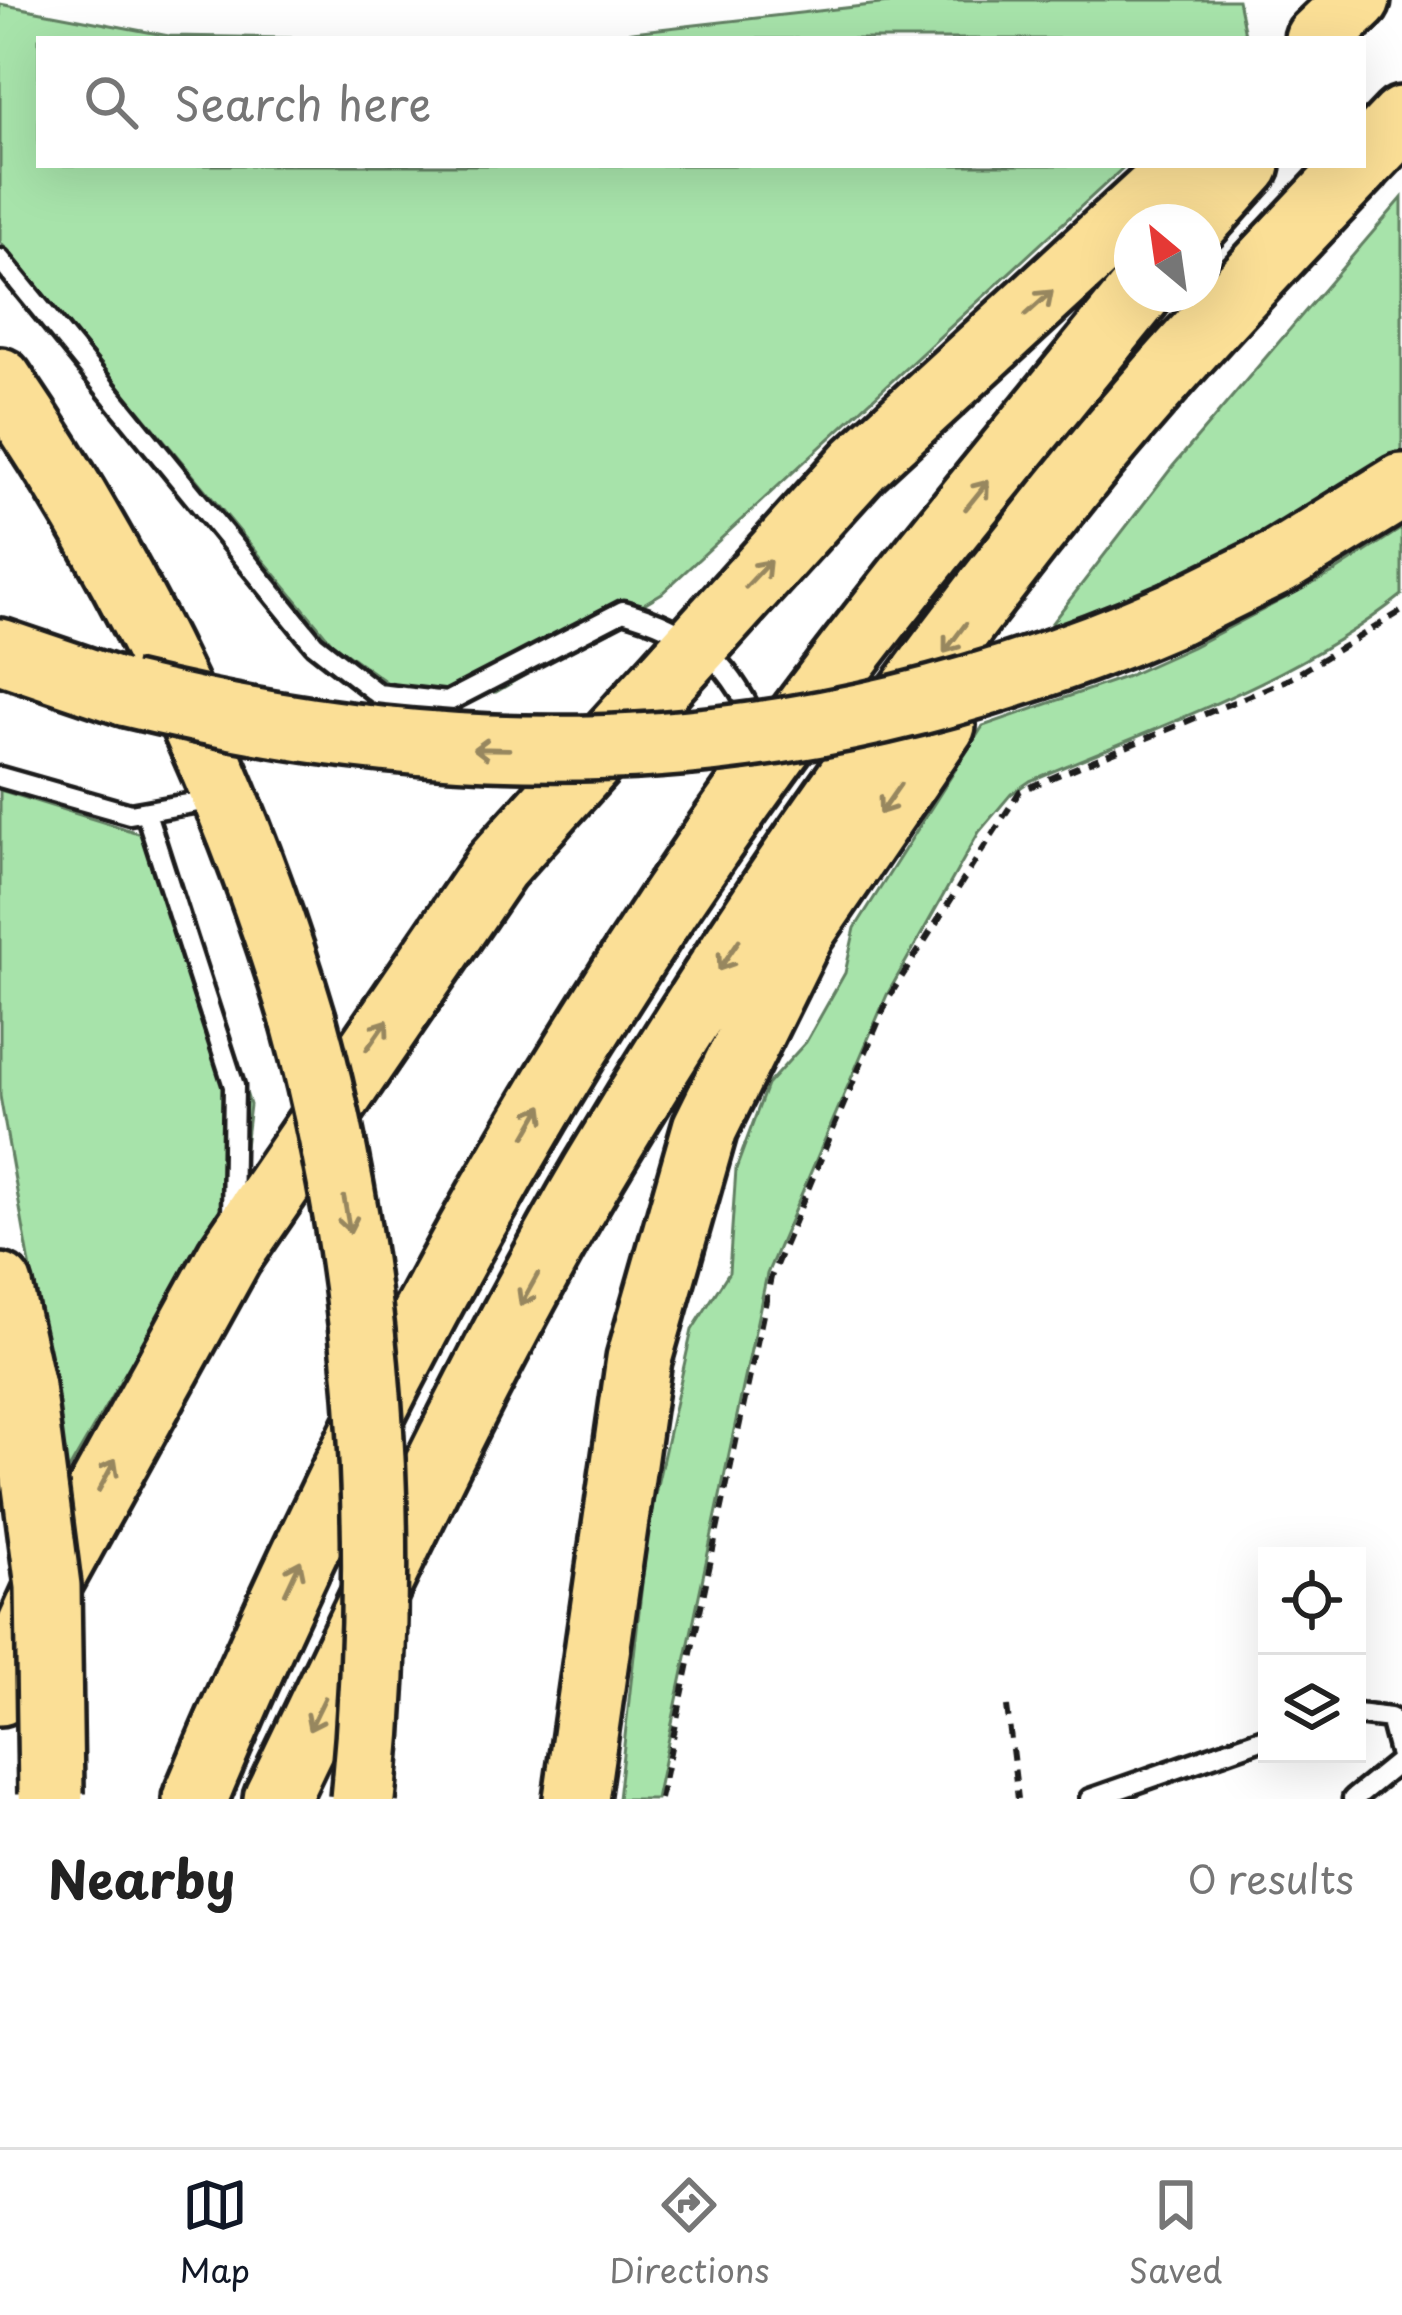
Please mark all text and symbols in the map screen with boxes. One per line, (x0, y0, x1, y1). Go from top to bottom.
search box (36, 36, 1366, 168)
text: Search here (174, 68, 431, 136)
icon: search (78, 69, 144, 135)
north arrow (1114, 204, 1222, 312)
one-way arrow (1023, 290, 1054, 318)
one-way arrow (964, 479, 990, 511)
one-way arrow (744, 559, 772, 589)
one-way arrow (943, 621, 969, 654)
one-way arrow (472, 738, 511, 761)
one-way arrow (878, 782, 903, 816)
one-way arrow (717, 938, 742, 972)
one-way arrow (364, 1019, 389, 1053)
one-way arrow (522, 1105, 546, 1139)
one-way arrow (337, 1195, 359, 1234)
one-way arrow (516, 1271, 540, 1306)
one-way arrow (96, 1458, 119, 1493)
map controls (1258, 1547, 1366, 1763)
button: locate (1258, 1547, 1366, 1655)
one-way arrow (283, 1560, 305, 1596)
button: layers (1258, 1655, 1366, 1763)
one-way arrow (305, 1695, 327, 1731)
text: Nearby (48, 1839, 235, 1916)
text: 0 results (1188, 1848, 1354, 1907)
tab: Map (180, 2172, 250, 2294)
tab: Directions (609, 2172, 770, 2294)
tab: Saved (1129, 2172, 1222, 2294)

